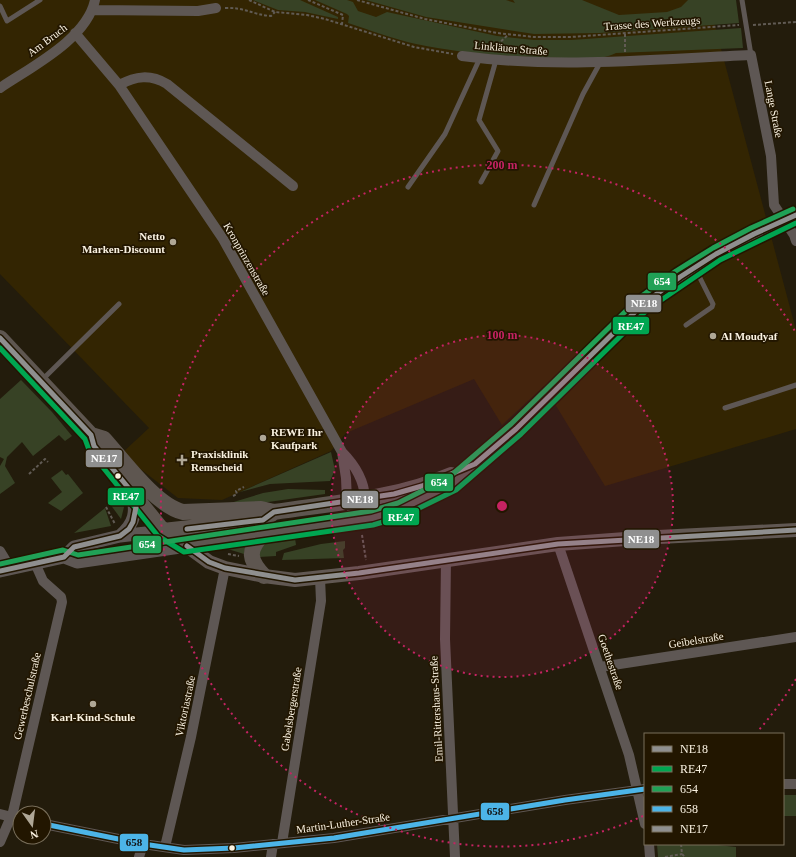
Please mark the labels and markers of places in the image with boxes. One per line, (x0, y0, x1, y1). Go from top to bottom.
place label: Netto Marken-Discount (82, 230, 165, 255)
marker: Netto Marken-Discount (168, 237, 178, 247)
place label: Al Moudyaf (721, 330, 778, 342)
marker: Al Moudyaf (708, 331, 718, 341)
place label: REWE Ihr Kaufpark (271, 426, 323, 451)
marker: REWE Ihr Kaufpark (258, 433, 268, 443)
place label: Praxisklinik Remscheid (191, 448, 249, 473)
marker: Praxisklinik Remscheid (176, 454, 188, 466)
unlabelled marker (113, 471, 123, 481)
centre of rings (495, 499, 509, 513)
marker: Karl-Kind-Schule (88, 699, 98, 709)
place label: Karl-Kind-Schule (51, 711, 135, 723)
unlabelled marker (227, 843, 237, 853)

